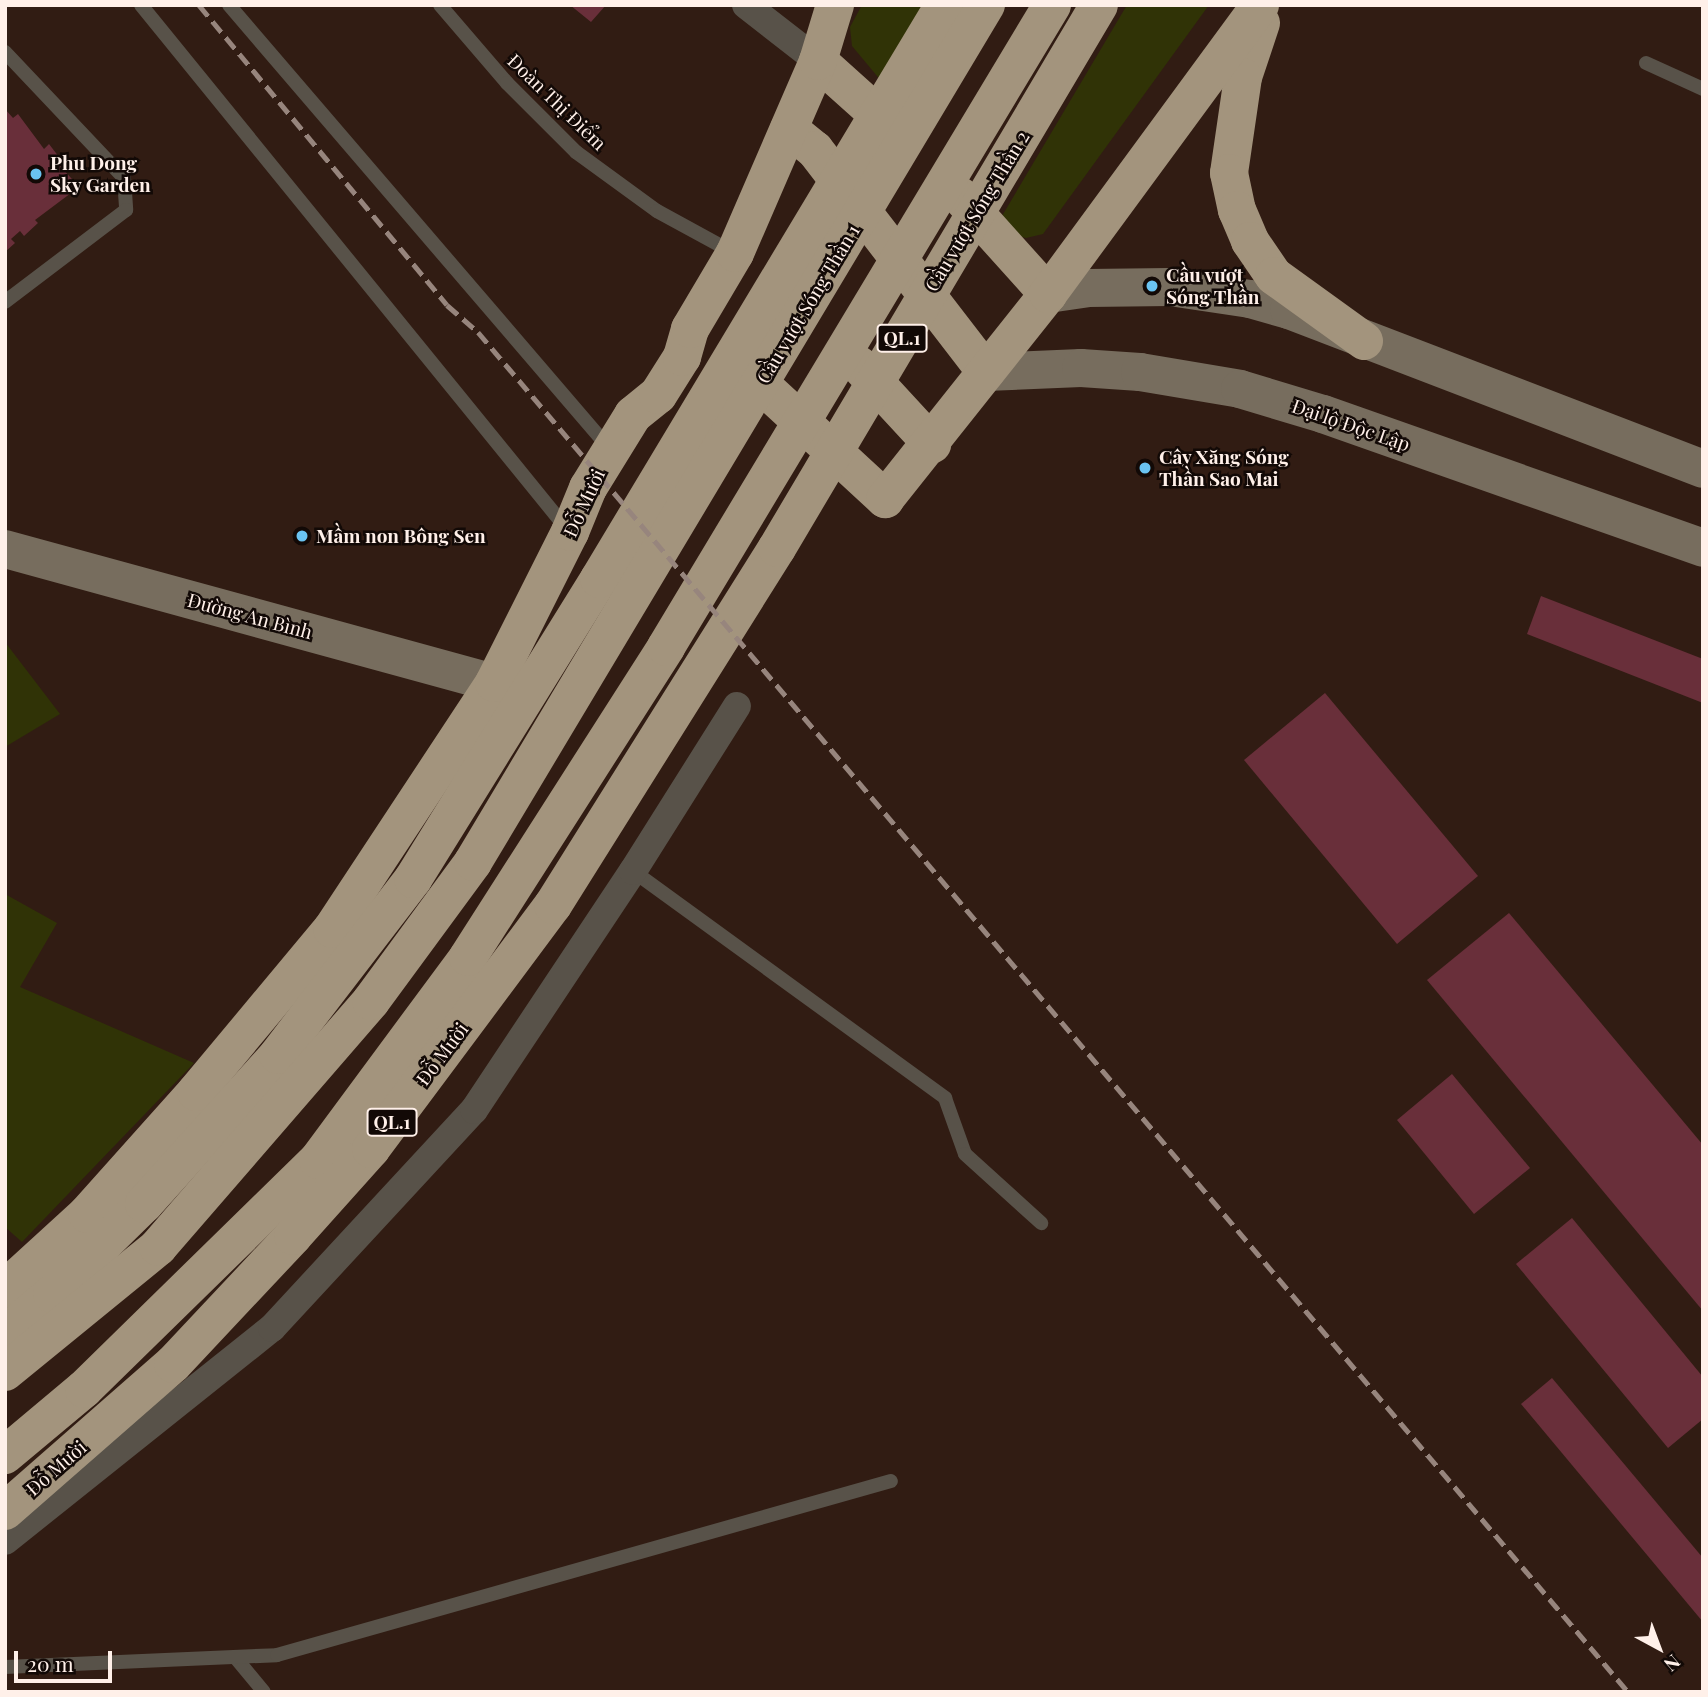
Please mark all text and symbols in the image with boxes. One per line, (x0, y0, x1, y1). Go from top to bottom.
street label: Đoàn Thị Điểm (503, 49, 611, 155)
street label: Cầu vượt Sóng Thần 2 (920, 126, 1034, 296)
place label: Phu Dong Sky Garden (50, 152, 151, 196)
marker: Phu Dong Sky Garden (28, 166, 44, 182)
street label: Cầu vượt Sóng Thần 1 (751, 220, 865, 388)
place label: Cầu vượt Sóng Thần (1166, 264, 1260, 308)
marker: Cầu vượt Sóng Thần (1144, 278, 1160, 294)
road number: QL.1 (876, 324, 928, 352)
street label: Đại lộ Độc Lập (1289, 394, 1413, 456)
place label: Cây Xăng Sóng Thần Sao Mai (1159, 446, 1290, 490)
marker: Cây Xăng Sóng Thần Sao Mai (1137, 460, 1153, 476)
street label: Đỗ Mười (558, 465, 610, 541)
place label: Mầm non Bông Sen (316, 525, 486, 547)
marker: Mầm non Bông Sen (294, 528, 310, 544)
street label: Đường An Bình (185, 588, 315, 644)
street label: Đỗ Mười (411, 1018, 473, 1090)
road number: QL.1 (366, 1107, 418, 1136)
street label: Đỗ Mười (21, 1436, 91, 1500)
north arrow (1624, 1613, 1694, 1683)
scale bar (18, 1638, 116, 1682)
text: 20 m (27, 1649, 74, 1677)
text: N (1659, 1650, 1686, 1678)

